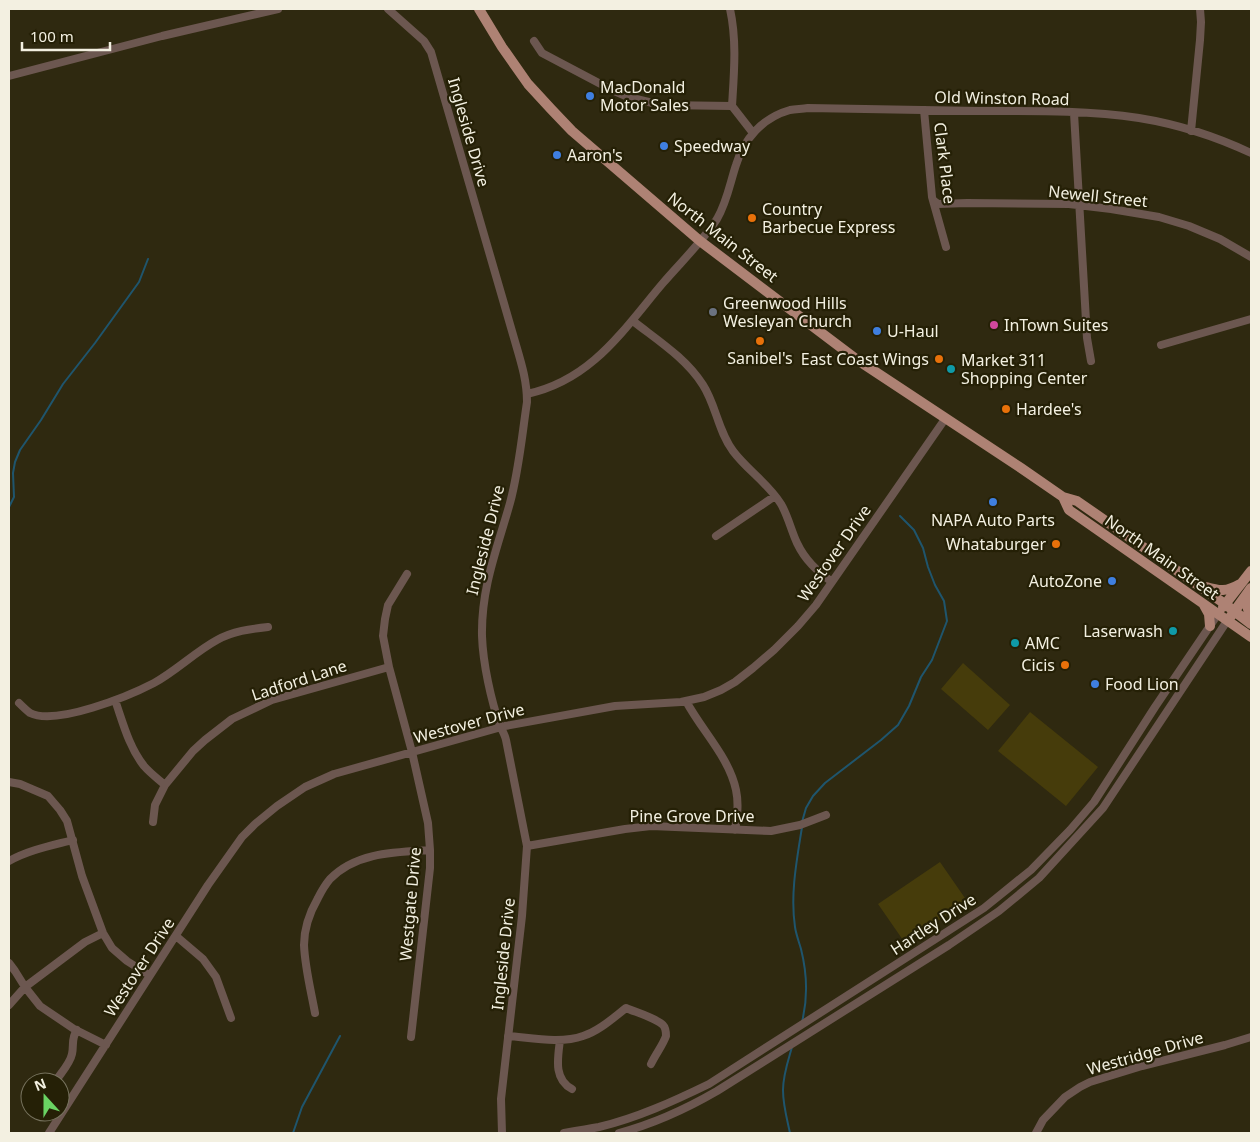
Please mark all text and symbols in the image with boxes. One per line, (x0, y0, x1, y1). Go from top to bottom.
scale bar (22, 20, 110, 52)
text: 100 m (30, 26, 74, 46)
street label: Ingleside Drive (443, 75, 495, 189)
place label: MacDonald Motor Sales (600, 76, 689, 116)
street label: Old Winston Road (934, 86, 1070, 110)
marker: MacDonald Motor Sales (584, 90, 596, 102)
street label: Clark Place (929, 121, 961, 205)
place label: Speedway (674, 135, 751, 157)
marker: Speedway (658, 140, 670, 152)
place label: Aaron's (567, 144, 623, 166)
marker: Aaron's (551, 149, 563, 161)
street label: Newell Street (1047, 180, 1149, 212)
street label: North Main Street (663, 187, 783, 287)
place label: Country Barbecue Express (762, 198, 895, 238)
marker: Country Barbecue Express (746, 212, 758, 224)
place label: Greenwood Hills Wesleyan Church (723, 292, 852, 332)
marker: Greenwood Hills Wesleyan Church (707, 306, 719, 318)
place label: InTown Suites (1004, 314, 1108, 336)
marker: InTown Suites (988, 319, 1000, 331)
place label: U-Haul (887, 320, 939, 342)
marker: U-Haul (871, 325, 883, 337)
marker: Sanibel's (754, 335, 766, 347)
place label: Sanibel's (727, 347, 793, 369)
place label: East Coast Wings (801, 348, 929, 370)
place label: Market 311 Shopping Center (961, 349, 1088, 389)
marker: East Coast Wings (933, 353, 945, 365)
marker: Market 311 Shopping Center (945, 363, 957, 375)
place label: Hardee's (1016, 398, 1082, 420)
marker: Hardee's (1000, 403, 1012, 415)
street label: Ingleside Drive (461, 483, 509, 597)
marker: NAPA Auto Parts (987, 496, 999, 508)
street label: Westover Drive (792, 500, 876, 606)
place label: NAPA Auto Parts (931, 509, 1055, 531)
street label: North Main Street (1101, 509, 1224, 605)
place label: Whataburger (946, 533, 1046, 555)
marker: Whataburger (1050, 538, 1062, 550)
place label: AutoZone (1029, 570, 1102, 592)
marker: AutoZone (1106, 575, 1118, 587)
place label: Laserwash (1083, 620, 1163, 642)
marker: Laserwash (1167, 625, 1179, 637)
place label: AMC (1025, 632, 1060, 654)
marker: AMC (1009, 637, 1021, 649)
street label: Ladford Lane (249, 654, 349, 706)
place label: Cicis (1021, 654, 1055, 676)
marker: Cicis (1059, 659, 1071, 671)
place label: Food Lion (1105, 673, 1179, 695)
marker: Food Lion (1089, 678, 1101, 690)
street label: Westover Drive (411, 698, 527, 748)
street label: Pine Grove Drive (629, 805, 755, 827)
street label: Westgate Drive (394, 846, 426, 962)
street label: Hartley Drive (886, 888, 980, 960)
street label: Ingleside Drive (486, 897, 520, 1011)
street label: Westover Drive (99, 913, 179, 1021)
street label: Westridge Drive (1084, 1026, 1206, 1080)
north arrow (20, 1072, 70, 1122)
text: N (31, 1073, 49, 1095)

